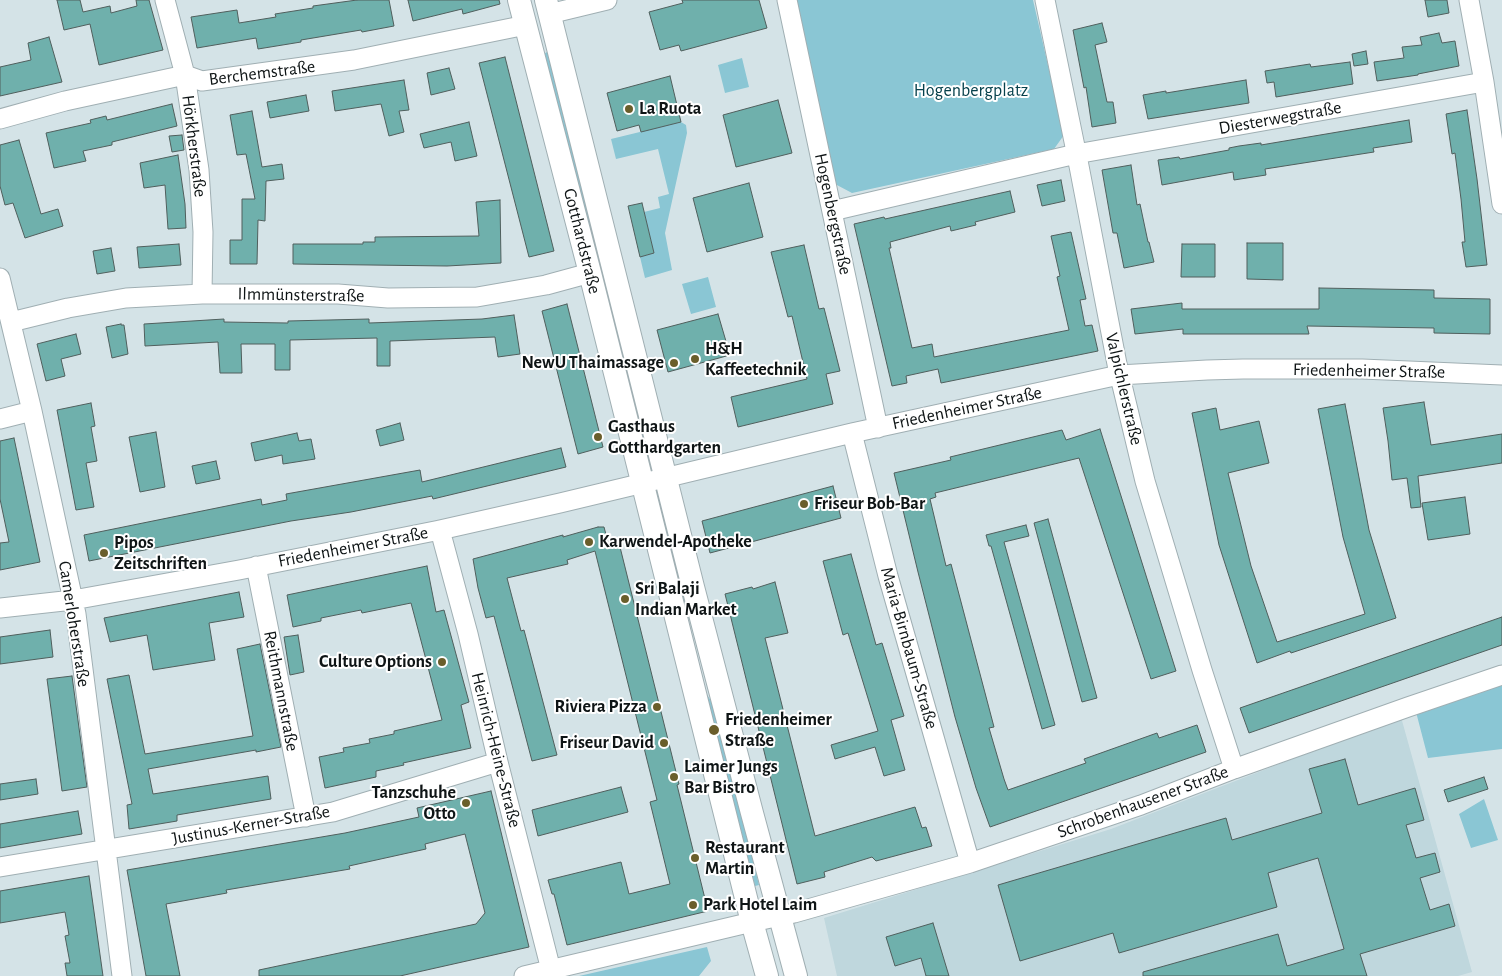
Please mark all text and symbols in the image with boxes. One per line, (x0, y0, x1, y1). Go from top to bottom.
street label: Berchemstraße (207, 56, 317, 90)
park label: Hogenbergplatz (914, 80, 1028, 102)
street label: Hörkherstraße (177, 94, 211, 198)
street label: Diesterwegstraße (1217, 97, 1343, 139)
place label: La Ruota (639, 98, 702, 120)
marker: La Ruota (623, 103, 635, 115)
street label: Hogenbergstraße (810, 151, 856, 277)
street label: Gotthardstraße (558, 186, 606, 296)
street label: Ilmmünsterstraße (237, 283, 365, 307)
street label: Valpichlerstraße (1101, 331, 1147, 447)
place label: H&H Kaffeetechnik (705, 338, 806, 380)
place label: NewU Thaimassage (521, 352, 664, 374)
marker: H&H Kaffeetechnik (689, 353, 701, 365)
marker: NewU Thaimassage (668, 357, 680, 369)
street label: Friedenheimer Straße (1293, 359, 1445, 383)
street label: Friedenheimer Straße (890, 382, 1044, 434)
place label: Gasthaus Gotthardgarten (608, 416, 721, 458)
marker: Gasthaus Gotthardgarten (592, 431, 604, 443)
place label: Friseur Bob-Bar (814, 493, 925, 515)
marker: Friseur Bob-Bar (798, 498, 810, 510)
street label: Friedenheimer Straße (276, 522, 430, 572)
place label: Karwendel-Apotheke (599, 531, 752, 553)
place label: Pipos Zeitschriften (114, 532, 207, 574)
marker: Karwendel-Apotheke (583, 536, 595, 548)
marker: Pipos Zeitschriften (98, 547, 110, 559)
street label: Camerloherstraße (53, 559, 95, 689)
street label: Maria-Birnbaum-Straße (876, 564, 942, 732)
place label: Sri Balaji Indian Market (635, 578, 737, 620)
marker: Sri Balaji Indian Market (619, 593, 631, 605)
street label: Reithmannstraße (259, 629, 303, 753)
place label: Culture Options (319, 651, 432, 673)
marker: Culture Options (436, 656, 448, 668)
street label: Heinrich-Heine-Straße (466, 670, 526, 830)
place label: Riviera Pizza (554, 696, 647, 718)
marker: Riviera Pizza (651, 701, 663, 713)
place label: Friedenheimer Straße (725, 709, 832, 752)
marker: Friedenheimer Straße (707, 723, 721, 737)
place label: Friseur David (559, 732, 654, 754)
marker: Friseur David (658, 737, 670, 749)
place label: Laimer Jungs Bar Bistro (684, 756, 778, 799)
street label: Schrobenhausener Straße (1055, 761, 1231, 843)
marker: Laimer Jungs Bar Bistro (668, 771, 680, 783)
place label: Tanzschuhe Otto (372, 782, 456, 824)
marker: Tanzschuhe Otto (460, 797, 472, 809)
street label: Justinus-Kerner-Straße (170, 800, 332, 850)
place label: Restaurant Martin (705, 837, 785, 880)
marker: Restaurant Martin (689, 852, 701, 864)
place label: Park Hotel Laim (703, 894, 817, 916)
marker: Park Hotel Laim (687, 899, 699, 911)

